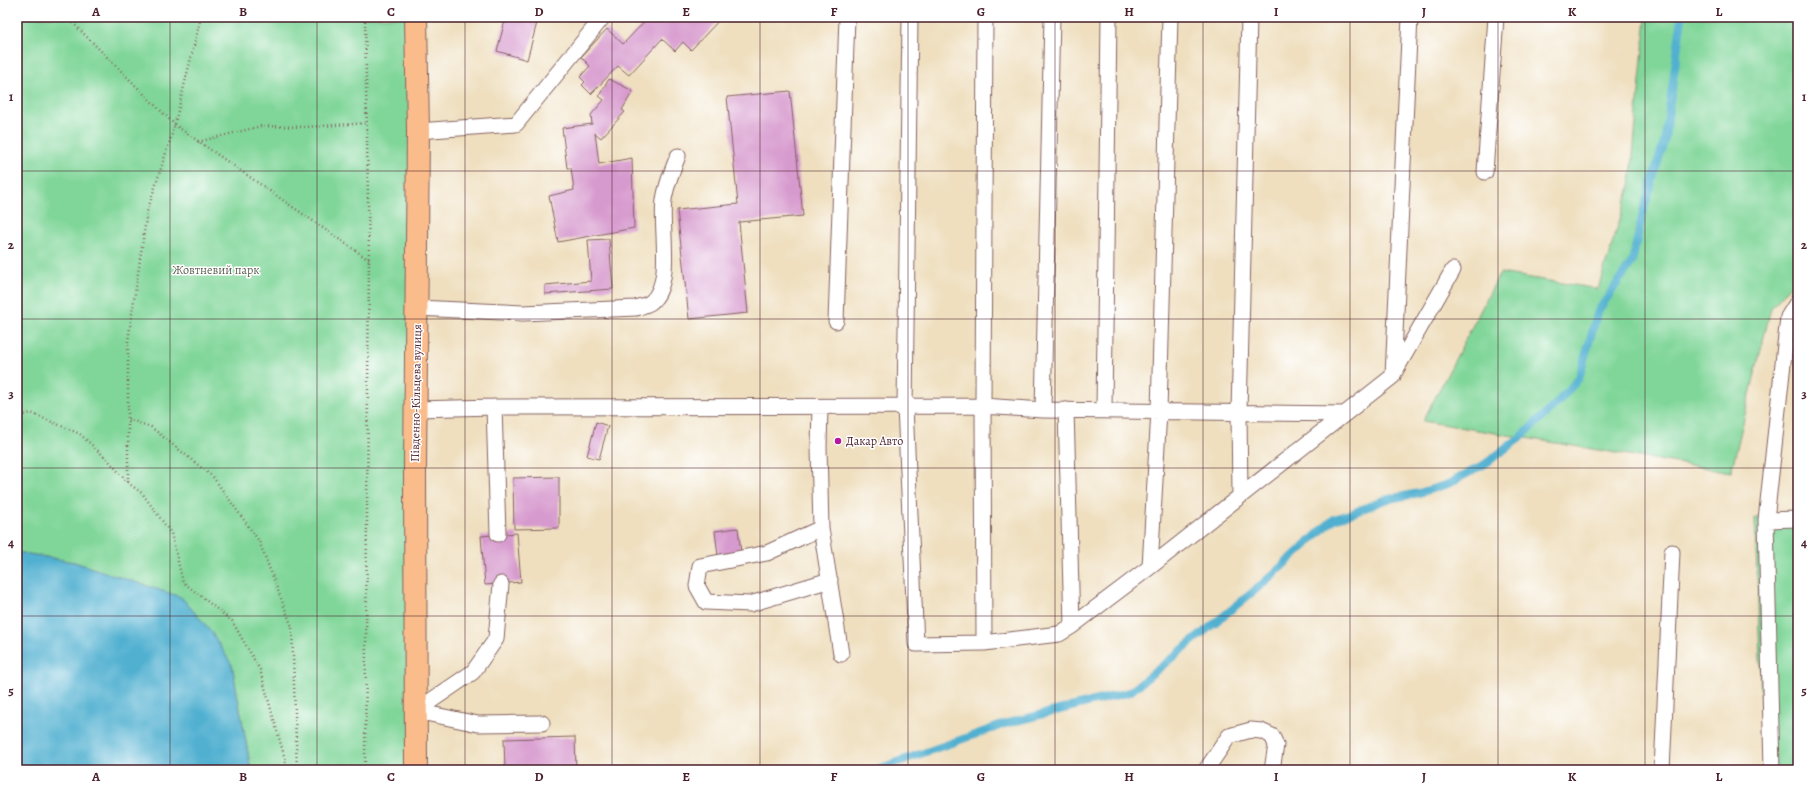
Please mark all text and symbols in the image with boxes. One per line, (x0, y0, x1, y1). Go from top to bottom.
text: A (91, 3, 101, 20)
text: B (239, 3, 247, 20)
text: C (387, 3, 395, 20)
text: D (534, 3, 544, 20)
text: E (682, 3, 690, 20)
text: F (831, 3, 838, 20)
text: G (977, 3, 985, 20)
text: H (1124, 3, 1134, 20)
text: I (1274, 3, 1279, 20)
text: J (1422, 3, 1426, 20)
text: K (1568, 3, 1577, 20)
text: L (1716, 3, 1723, 20)
text: 1 (9, 88, 14, 105)
text: 1 (1802, 88, 1807, 105)
text: 2 (8, 236, 15, 253)
text: 2 (1801, 236, 1808, 253)
park label: Жовтневий парк (172, 262, 260, 278)
street label: Південно-Кільцева вулиця (407, 324, 425, 462)
text: 3 (8, 385, 14, 402)
text: 3 (1801, 385, 1807, 402)
place label: Дакар Авто (846, 433, 903, 449)
marker: Дакар Авто (833, 436, 843, 446)
text: 4 (8, 534, 14, 551)
text: 4 (1801, 534, 1807, 551)
text: 5 (8, 682, 14, 699)
text: 5 (1801, 682, 1807, 699)
text: A (91, 768, 101, 785)
text: B (239, 768, 247, 785)
text: C (387, 768, 395, 785)
text: D (534, 768, 544, 785)
text: E (682, 768, 690, 785)
text: F (831, 768, 838, 785)
text: G (977, 768, 985, 785)
text: H (1124, 768, 1134, 785)
text: I (1274, 768, 1279, 785)
text: J (1422, 768, 1426, 785)
text: K (1568, 768, 1577, 785)
text: L (1716, 768, 1723, 785)

